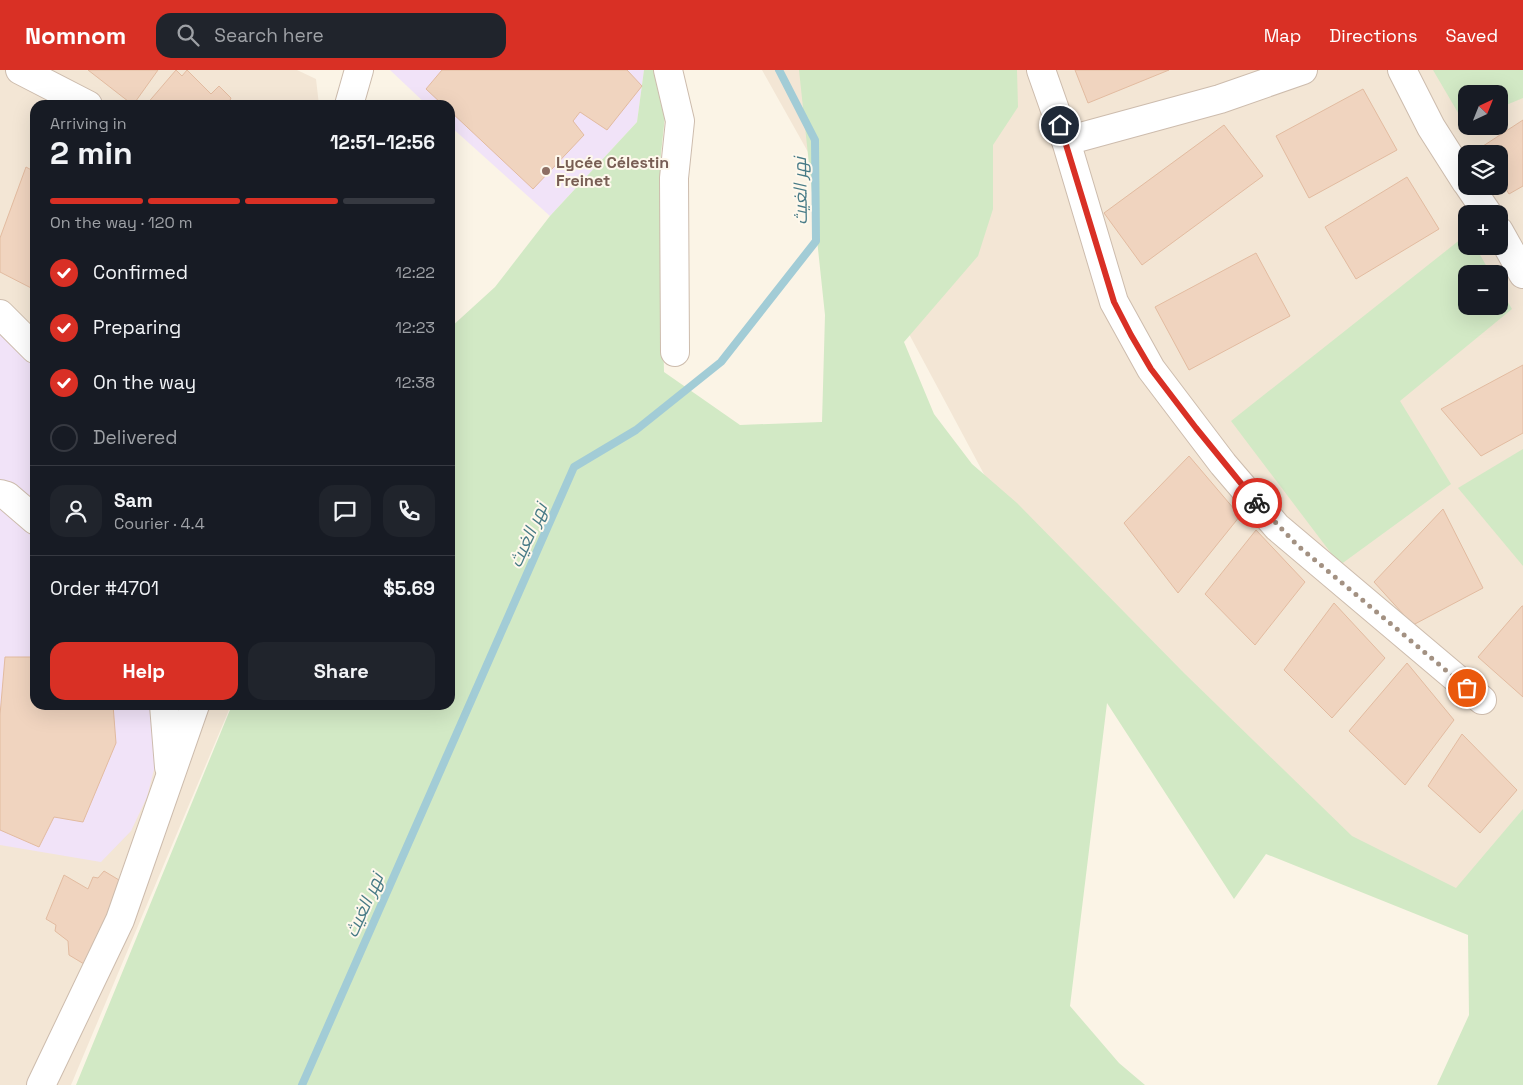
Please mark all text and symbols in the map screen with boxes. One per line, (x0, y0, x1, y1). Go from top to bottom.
search box (156, 13, 506, 58)
text: Nomnom (25, 20, 126, 51)
icon: search (174, 21, 202, 49)
text: Search here (214, 23, 324, 48)
text: Map (1264, 24, 1301, 47)
text: Directions (1329, 24, 1418, 47)
text: Saved (1446, 24, 1498, 47)
north arrow (1458, 85, 1508, 135)
map controls (1458, 85, 1508, 315)
pin (1039, 104, 1081, 146)
icon: home (1046, 111, 1074, 139)
text: Arriving in (50, 113, 127, 134)
text: 12:51–12:56 (330, 130, 435, 155)
text: 2 min (50, 133, 133, 173)
button: layers (1458, 145, 1508, 195)
place label: Lycée Célestin Freinet (556, 152, 669, 191)
water label: نهر الغيث (788, 155, 812, 225)
marker: Lycée Célestin Freinet (540, 165, 552, 177)
button: + (1458, 205, 1508, 255)
text: On the way · 120 m (50, 212, 193, 233)
icon: check (50, 259, 78, 287)
text: Confirmed (93, 260, 188, 285)
text: 12:22 (395, 262, 435, 283)
button: − (1458, 265, 1508, 315)
icon: check (50, 314, 78, 342)
text: Preparing (93, 315, 181, 340)
text: 12:23 (395, 317, 435, 338)
icon: check (50, 369, 78, 397)
text: On the way (93, 370, 196, 395)
text: 12:38 (395, 372, 435, 393)
text: Delivered (93, 425, 178, 450)
courier (1232, 478, 1282, 528)
button: person (50, 485, 102, 537)
button: chat (319, 485, 371, 537)
button: phone (383, 485, 435, 537)
text: Sam (114, 488, 153, 513)
icon: bike (1243, 489, 1271, 517)
water label: نهر الغيث (504, 497, 553, 571)
text: Courier · 4.4 (114, 513, 205, 534)
text: Order #4701 (50, 576, 159, 601)
text: $5.69 (383, 576, 435, 601)
button: Help (50, 642, 238, 700)
button: Share (248, 642, 435, 700)
pin (1446, 667, 1488, 709)
icon: bag (1453, 674, 1481, 702)
water label: نهر الغيث (340, 867, 389, 941)

